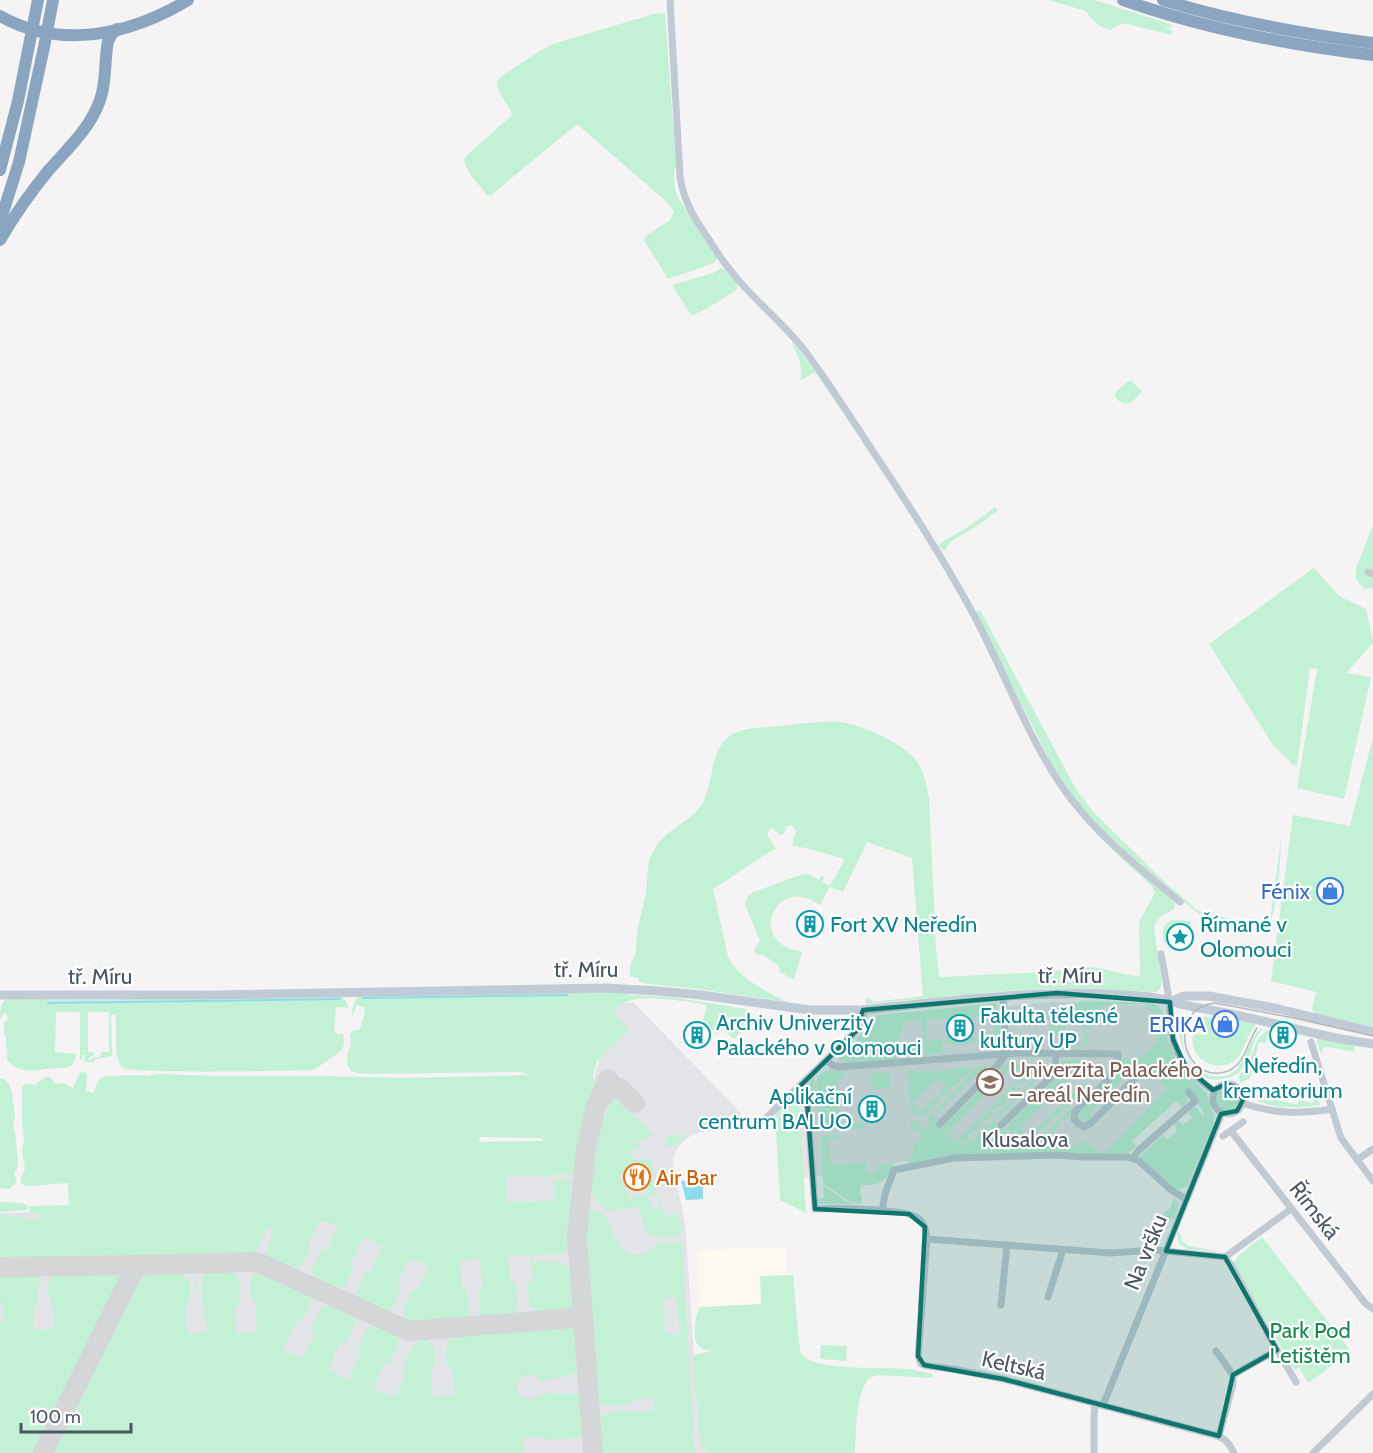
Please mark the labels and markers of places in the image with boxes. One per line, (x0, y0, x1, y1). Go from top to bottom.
shop icon: Fénix (1315, 876, 1345, 906)
place label: Fénix (1261, 878, 1311, 905)
building icon: Fort XV Neředín (795, 909, 825, 939)
place label: Fort XV Neředín (830, 911, 977, 938)
place label: Římané v Olomouci (1200, 911, 1292, 963)
place icon: Římané v Olomouci (1165, 922, 1195, 952)
place label: Fakulta tělesné kultury UP (980, 1002, 1118, 1054)
place label: Archiv Univerzity Palackého v Olomouci (716, 1009, 922, 1061)
shop icon: ERIKA (1210, 1009, 1240, 1039)
place label: ERIKA (1149, 1011, 1206, 1038)
building icon: Fakulta tělesné kultury UP (945, 1013, 975, 1043)
building icon: Archiv Univerzity Palackého v Olomouci (682, 1020, 712, 1050)
building icon: Neředín, krematorium (1268, 1020, 1298, 1050)
place label: Neředín, krematorium (1223, 1052, 1343, 1104)
place label: Univerzita Palackého – areál Neředín (1010, 1056, 1203, 1108)
school or university icon: Univerzita Palackého – areál Neředín (975, 1067, 1005, 1097)
place label: Aplikační centrum BALUO (698, 1083, 852, 1135)
building icon: Aplikační centrum BALUO (857, 1094, 887, 1124)
restaurant icon: Air Bar (622, 1162, 652, 1192)
place label: Air Bar (656, 1164, 717, 1191)

